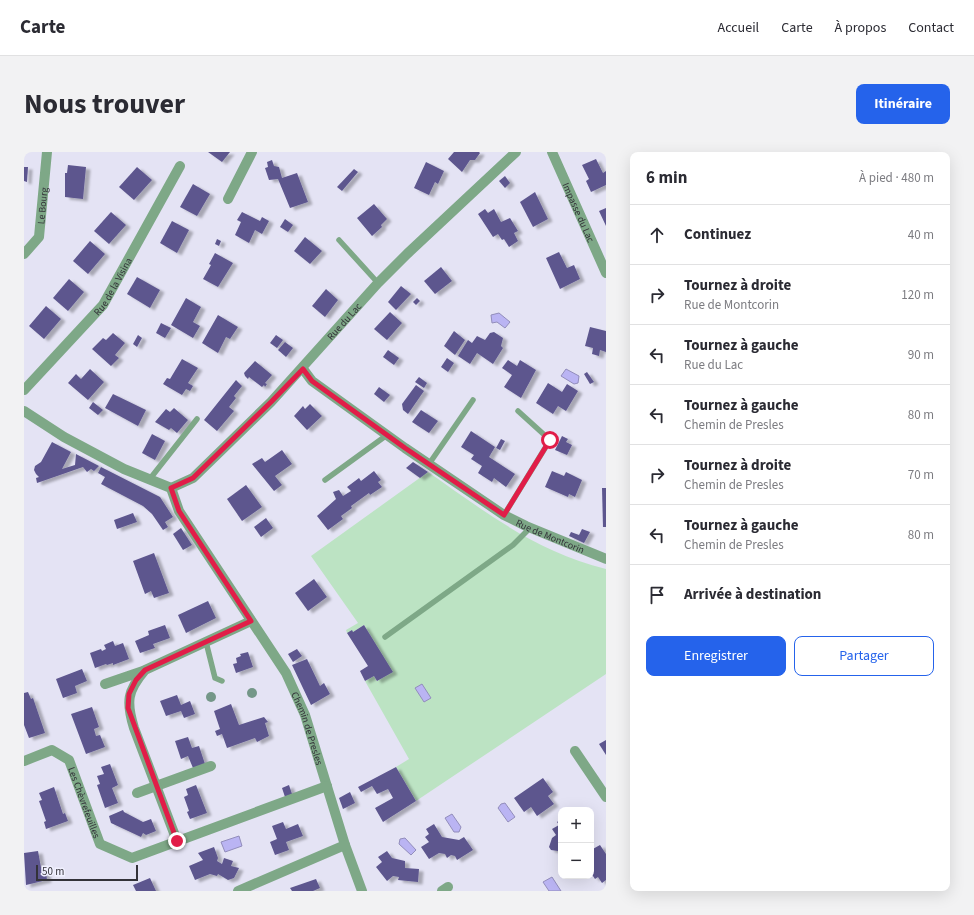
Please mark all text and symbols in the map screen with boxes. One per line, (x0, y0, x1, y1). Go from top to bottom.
text: Carte (20, 14, 65, 41)
text: Accueil (718, 18, 759, 38)
text: Carte (781, 18, 813, 38)
text: À propos (835, 18, 886, 38)
text: Contact (908, 18, 954, 38)
text: Nous trouver (24, 84, 185, 124)
button: Itinéraire (856, 84, 950, 124)
text: 6 min (646, 166, 687, 190)
text: À pied · 480 m (859, 169, 934, 187)
street label: Impasse du Lac (558, 180, 598, 245)
street label: Le Bourg (34, 187, 52, 225)
icon: ahead (646, 224, 668, 246)
text: Continuez (684, 224, 751, 245)
text: 40 m (908, 226, 934, 244)
street label: Rue de la Visina (91, 255, 136, 319)
text: Tournez à droite (684, 275, 791, 296)
icon: right (646, 284, 668, 306)
text: 120 m (901, 286, 934, 304)
text: Rue de Montcorin (684, 296, 779, 314)
street label: Rue du Lac (324, 300, 365, 343)
text: Tournez à gauche (684, 335, 799, 356)
icon: left (646, 344, 668, 366)
text: 90 m (908, 346, 934, 364)
text: Rue du Lac (684, 356, 743, 374)
text: Tournez à gauche (684, 395, 799, 416)
icon: left (646, 404, 668, 426)
text: 80 m (908, 406, 934, 424)
text: Chemin de Presles (684, 416, 784, 434)
route start (541, 431, 559, 449)
text: Tournez à droite (684, 455, 791, 476)
icon: right (646, 464, 668, 486)
text: 70 m (908, 466, 934, 484)
text: Chemin de Presles (684, 476, 784, 494)
text: Tournez à gauche (684, 515, 799, 536)
street label: Rue de Montcorin (513, 516, 586, 557)
icon: left (646, 524, 668, 546)
text: 80 m (908, 526, 934, 544)
text: Chemin de Presles (684, 536, 784, 554)
icon: arrive (646, 584, 668, 606)
text: Arrivée à destination (684, 584, 821, 605)
button: Enregistrer (646, 636, 786, 676)
button: Partager (794, 636, 934, 676)
street label: Chemin de Presles (287, 690, 326, 767)
street label: Les Chèvrefeuilles (64, 765, 103, 840)
map controls (558, 807, 594, 879)
button: + (558, 807, 594, 843)
route end (168, 832, 186, 850)
button: − (558, 843, 594, 879)
scale bar (36, 863, 138, 882)
text: 50 m (42, 864, 64, 879)

